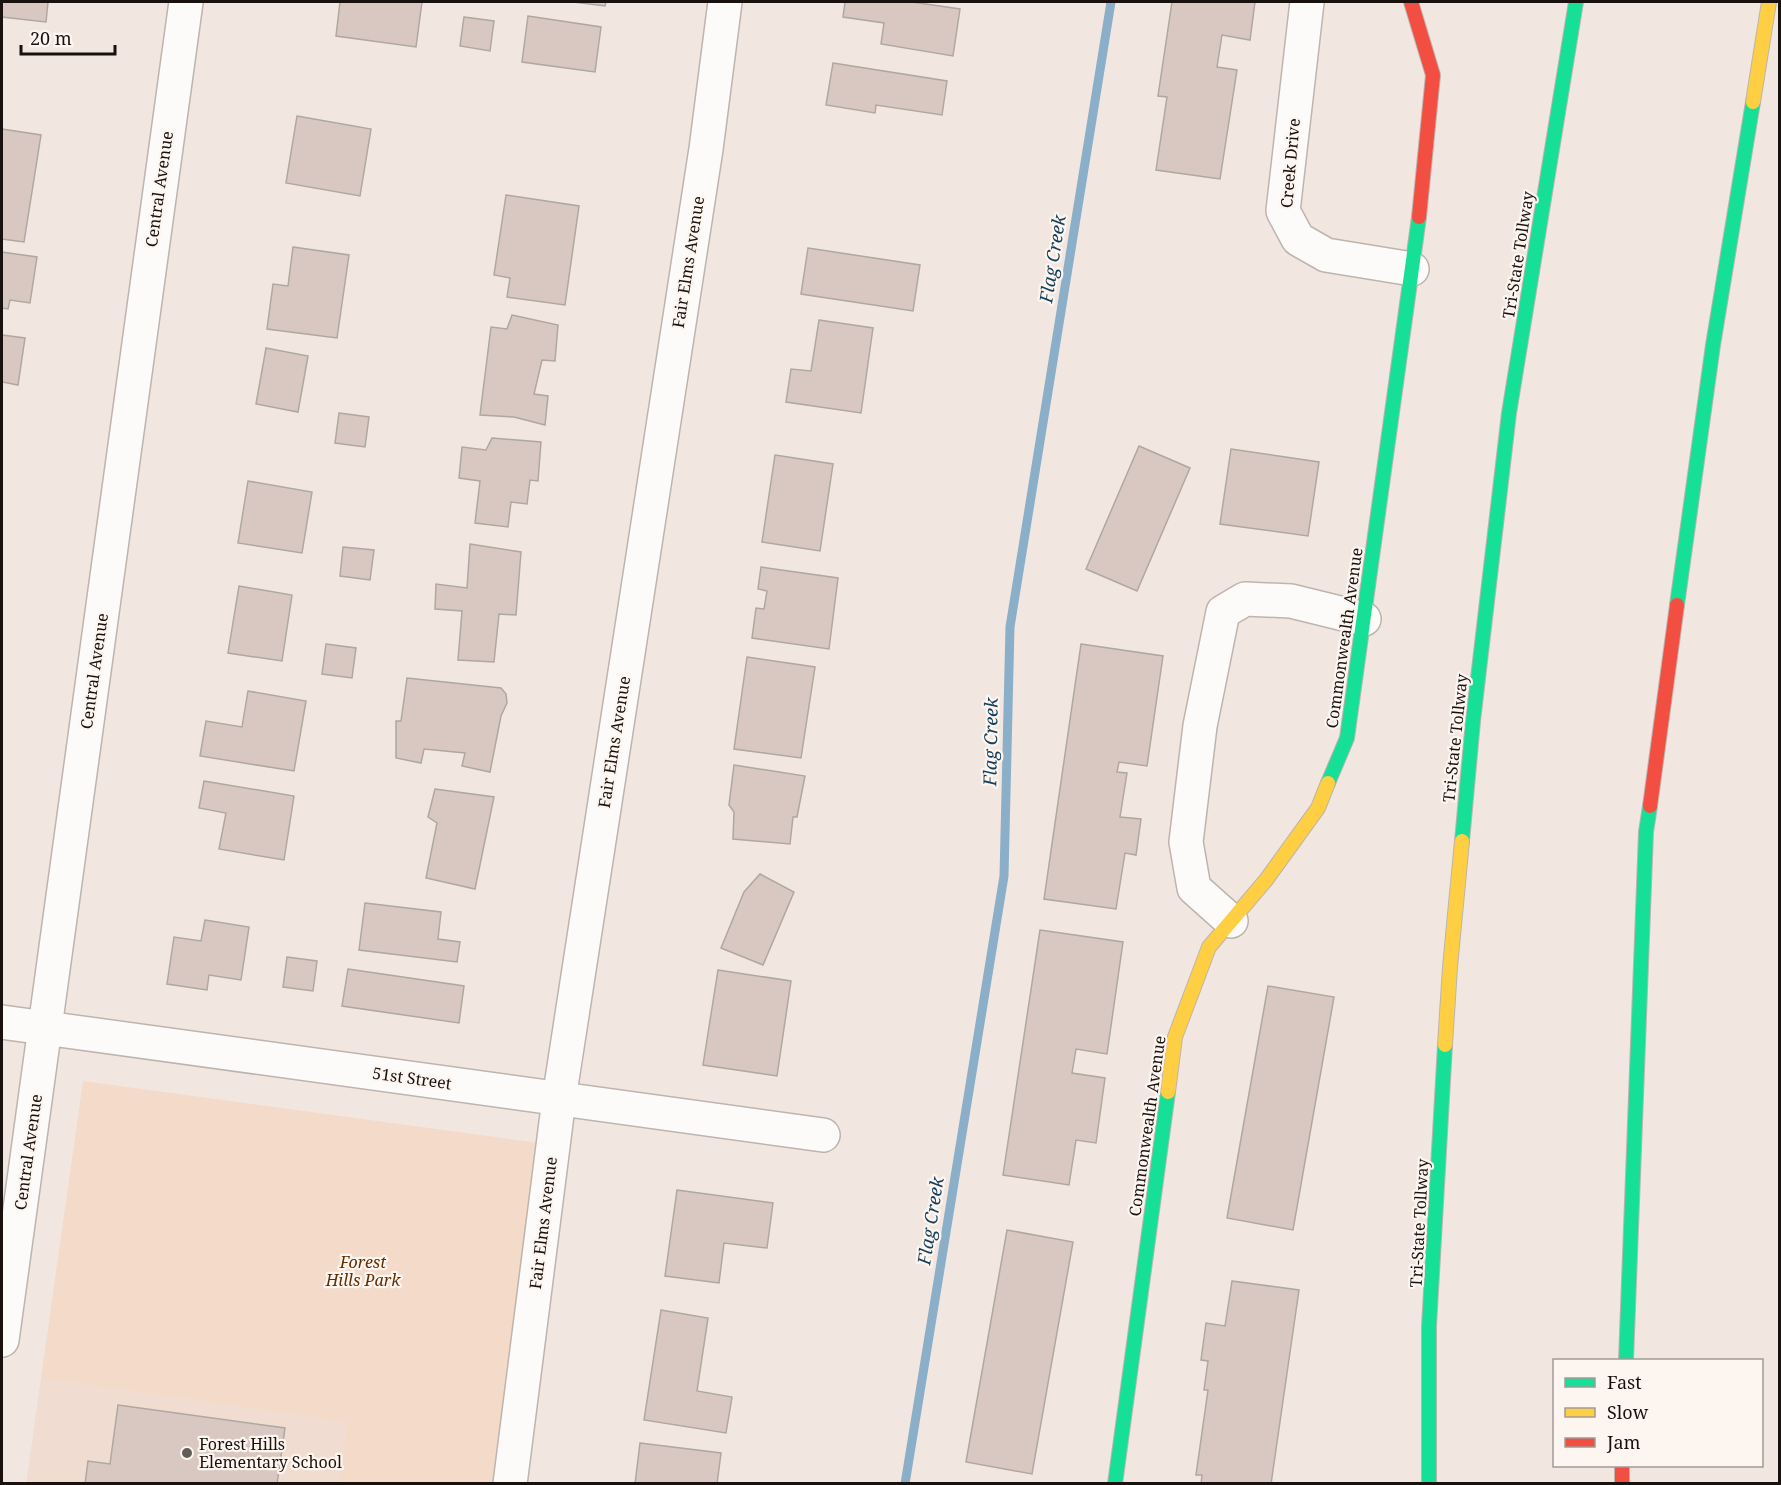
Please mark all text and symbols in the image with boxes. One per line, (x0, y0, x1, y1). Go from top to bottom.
scale bar (21, 18, 116, 56)
text: 20 m (30, 26, 72, 50)
street label: Creek Drive (1275, 117, 1305, 209)
street label: Central Avenue (140, 130, 178, 248)
street label: Tri-State Tollway (1497, 189, 1539, 320)
street label: Fair Elms Avenue (667, 194, 709, 330)
water label: Flag Creek (1033, 212, 1071, 305)
street label: Commonwealth Avenue (1320, 546, 1368, 730)
street label: Central Avenue (75, 612, 113, 730)
street label: Tri-State Tollway (1437, 672, 1473, 803)
street label: Fair Elms Avenue (593, 674, 635, 810)
water label: Flag Creek (977, 697, 1003, 787)
street label: Commonwealth Avenue (1123, 1034, 1171, 1218)
street label: 51st Street (371, 1062, 453, 1094)
street label: Central Avenue (9, 1093, 47, 1211)
street label: Fair Elms Avenue (524, 1156, 562, 1290)
street label: Tri-State Tollway (1405, 1157, 1433, 1288)
water label: Flag Creek (911, 1174, 949, 1267)
park label: Forest Hills Park (325, 1251, 401, 1291)
legend (1553, 1359, 1763, 1467)
text: Fast (1607, 1370, 1642, 1394)
text: Slow (1607, 1400, 1649, 1424)
text: Jam (1606, 1430, 1641, 1454)
place label: Forest Hills Elementary School (199, 1433, 342, 1473)
marker: Forest Hills Elementary School (180, 1446, 194, 1460)

